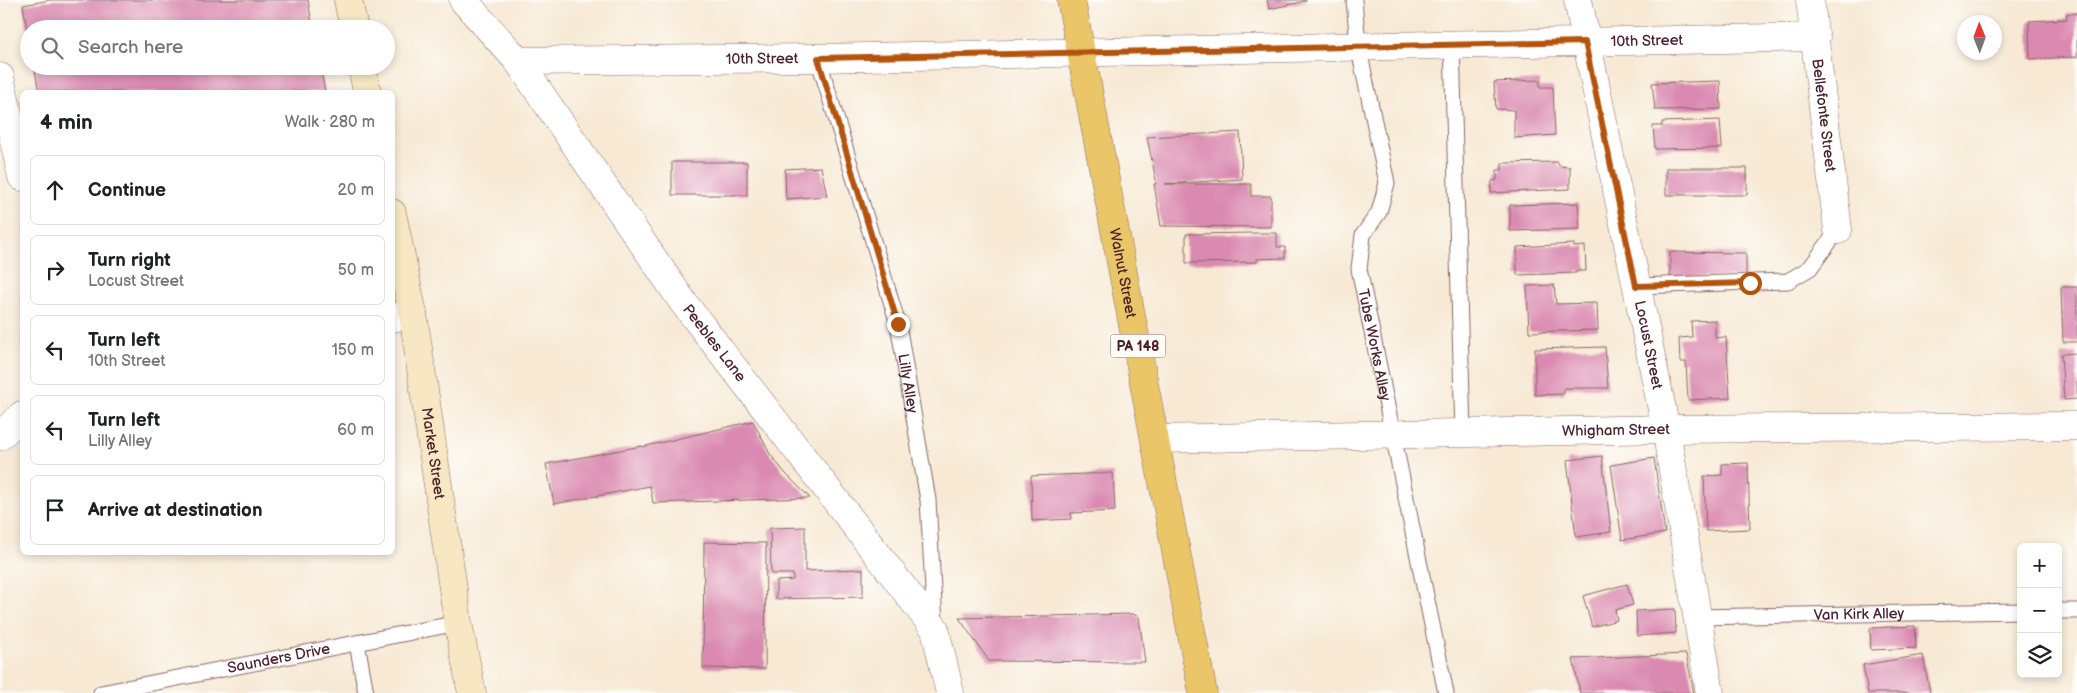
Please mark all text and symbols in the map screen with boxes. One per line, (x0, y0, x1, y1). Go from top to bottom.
north arrow (1957, 15, 2002, 60)
search box (20, 20, 395, 75)
street label: 10th Street (1610, 31, 1684, 51)
icon: search (38, 34, 66, 62)
text: Search here (78, 36, 183, 59)
street label: 10th Street (726, 49, 799, 69)
street label: Bellefonte Street (1807, 58, 1840, 173)
text: 4 min (40, 110, 93, 135)
text: Walk · 280 m (285, 113, 375, 132)
icon: ahead (41, 176, 69, 204)
text: Continue (88, 179, 166, 202)
text: 20 m (338, 181, 374, 200)
street label: Walnut Street (1105, 227, 1140, 320)
text: Turn right (88, 249, 171, 272)
icon: right (41, 256, 69, 284)
text: 50 m (338, 261, 374, 280)
text: Locust Street (88, 272, 184, 291)
route start (1739, 272, 1762, 295)
street label: Tube Works Alley (1353, 287, 1395, 403)
street label: Locust Street (1630, 299, 1667, 391)
street label: Peebles Lane (678, 301, 750, 386)
route end (887, 313, 910, 336)
text: Turn left (88, 329, 160, 352)
road number: PA 148 (1110, 334, 1166, 358)
icon: left (41, 336, 69, 364)
text: 150 m (332, 341, 374, 360)
text: 10th Street (88, 352, 165, 371)
street label: Lilly Alley (893, 352, 922, 415)
street label: Market Street (417, 406, 449, 501)
text: Turn left (88, 409, 160, 432)
icon: left (41, 416, 69, 444)
street label: Whigham Street (1562, 420, 1670, 441)
text: 60 m (337, 421, 374, 440)
text: Lilly Alley (88, 432, 152, 451)
icon: arrive (41, 496, 69, 524)
text: Arrive at destination (88, 499, 263, 522)
map controls (2017, 543, 2062, 678)
button: + (2017, 543, 2062, 588)
button: − (2017, 588, 2062, 633)
street label: Van Kirk Alley (1814, 604, 1905, 625)
button: layers (2017, 633, 2062, 678)
street label: Saunders Drive (226, 639, 332, 678)

